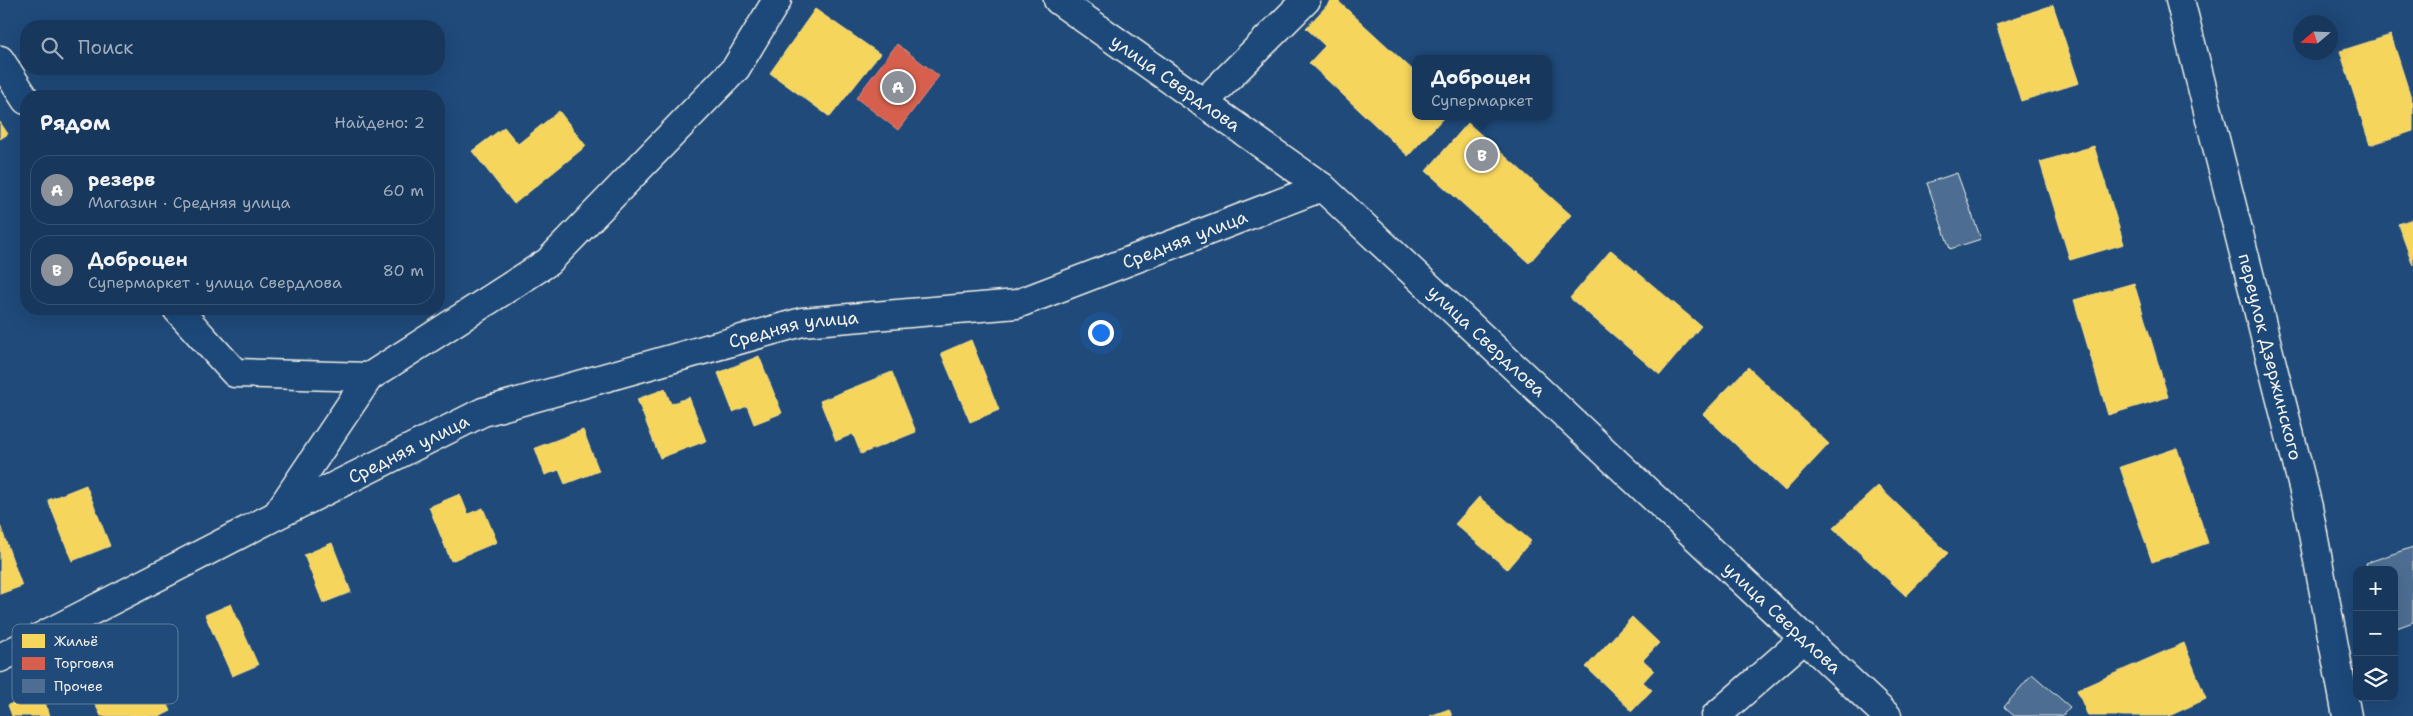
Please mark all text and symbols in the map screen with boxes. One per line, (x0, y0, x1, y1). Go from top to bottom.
north arrow (2293, 15, 2338, 60)
search box (20, 20, 445, 75)
street label: улица Свердлова (1106, 29, 1245, 137)
icon: search (38, 34, 66, 62)
text: Поиск (78, 35, 133, 60)
popup (1412, 55, 1552, 120)
text: Доброцен (1431, 65, 1531, 90)
pin: A (882, 68, 914, 106)
text: Супермаркет (1431, 90, 1533, 111)
text: Рядом (40, 109, 110, 137)
text: Найдено: 2 (334, 112, 425, 133)
pin: B (1466, 136, 1498, 174)
text: резерв (88, 167, 155, 192)
text: A (51, 180, 63, 201)
text: 60 m (383, 180, 424, 201)
text: Магазин · Средняя улица (88, 192, 290, 213)
street label: Средняя улица (1119, 205, 1251, 275)
text: Доброцен (88, 247, 188, 272)
street label: переулок Дзержинского (2232, 251, 2308, 463)
text: B (52, 260, 62, 281)
text: 80 m (383, 260, 424, 281)
text: Супермаркет · улица Свердлова (88, 272, 342, 293)
street label: улица Свердлова (1422, 280, 1551, 402)
street label: Средняя улица (726, 305, 860, 354)
your location (1088, 320, 1114, 346)
street label: Средняя улица (344, 409, 473, 489)
street label: улица Свердлова (1718, 557, 1847, 679)
map controls (2353, 566, 2398, 701)
button: + (2353, 566, 2398, 611)
button: − (2353, 611, 2398, 656)
legend (12, 624, 178, 704)
text: Жильё (54, 632, 98, 650)
text: Торговля (54, 654, 114, 672)
button: layers (2353, 656, 2398, 701)
text: Прочее (54, 677, 103, 695)

